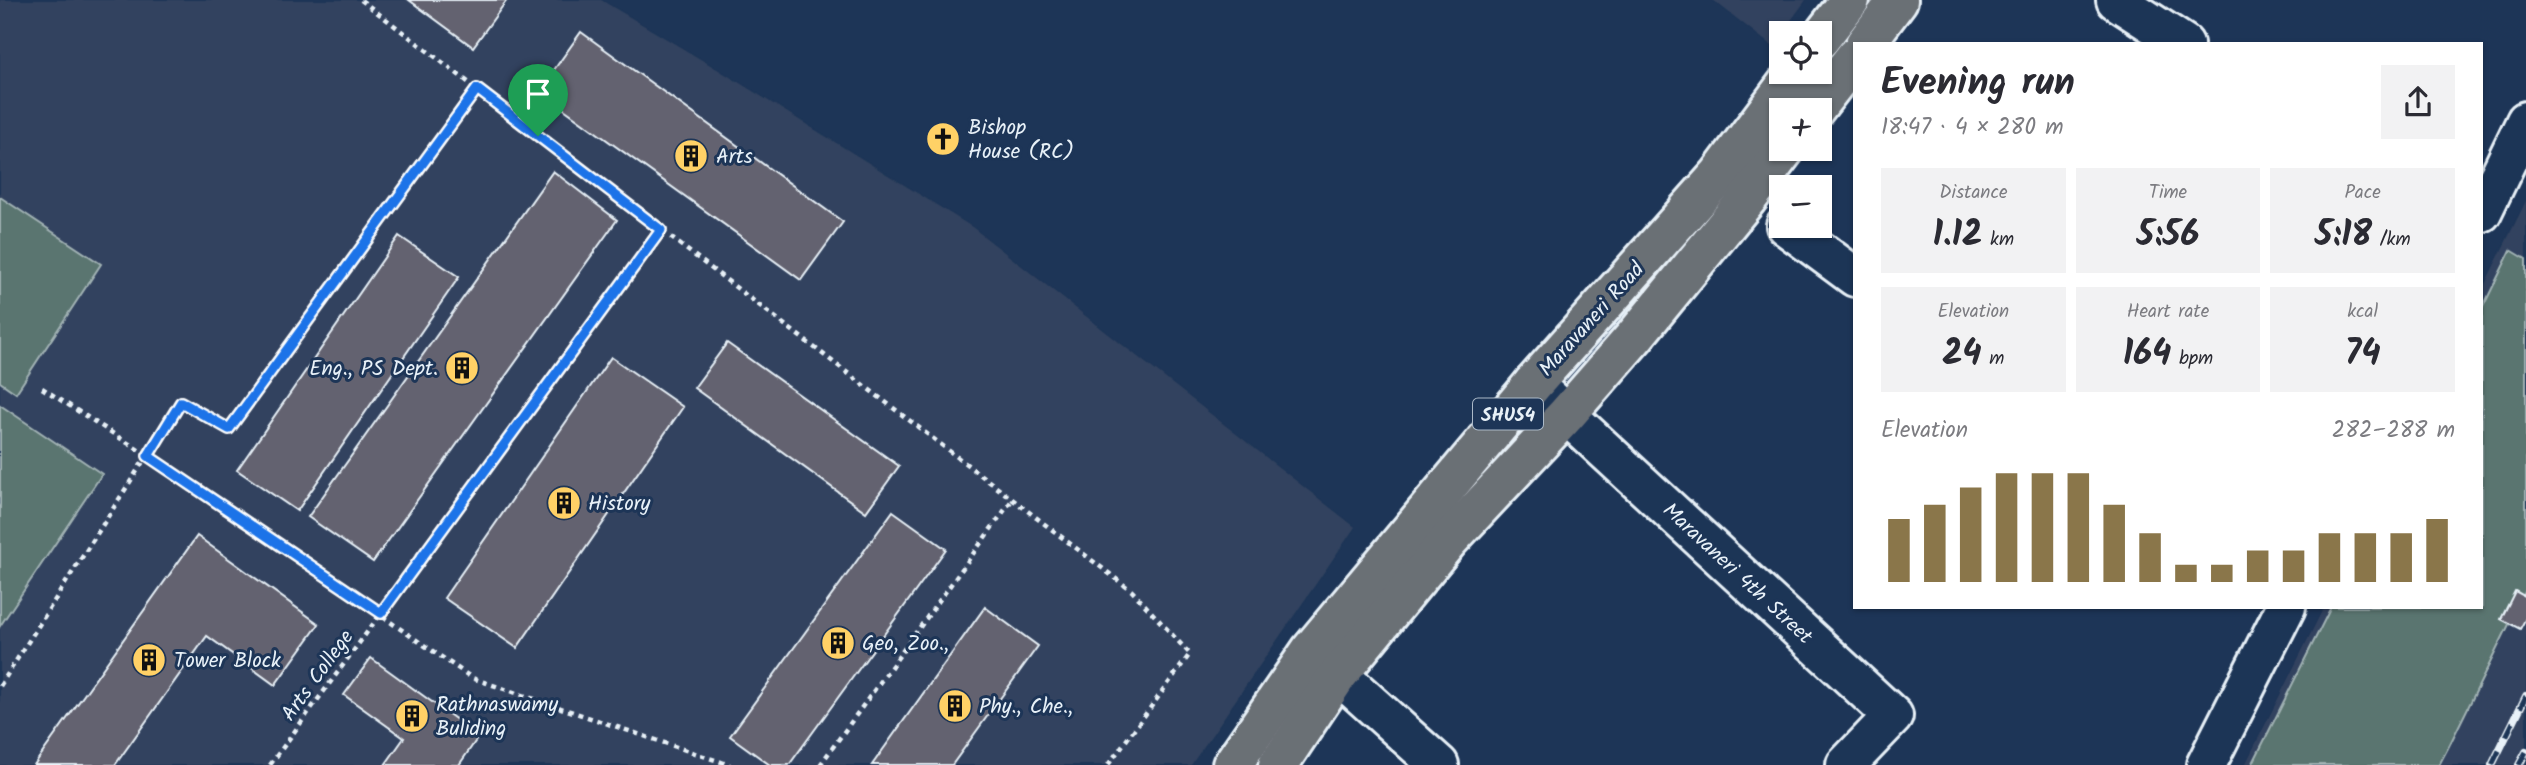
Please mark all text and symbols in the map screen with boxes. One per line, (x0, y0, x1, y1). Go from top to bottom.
map controls (1769, 21, 1832, 238)
button: locate (1769, 21, 1832, 84)
text: Evening run (1881, 54, 2075, 114)
pin (508, 64, 568, 136)
button: share (2381, 65, 2455, 139)
icon: arrive (519, 75, 557, 113)
button: + (1769, 98, 1832, 161)
text: 18:47 · 4 × 280 m (1881, 110, 2063, 146)
place label: Bishop House (RC) (968, 112, 1074, 169)
church icon: Bishop House (RC) (924, 120, 962, 158)
building icon: Arts (672, 137, 710, 175)
place label: Arts (716, 141, 753, 174)
button: − (1769, 175, 1832, 238)
text: Distance (1939, 178, 2007, 208)
text: Time (2149, 178, 2187, 208)
text: Pace (2345, 178, 2381, 208)
text: 1.12 (1933, 208, 1982, 264)
text: 5:56 (2136, 208, 2200, 264)
text: 5:18 (2315, 208, 2372, 264)
text: km (1982, 225, 2014, 255)
text: /km (2372, 225, 2411, 255)
street label: Maravaneri Road (1531, 255, 1653, 385)
text: Elevation (1937, 297, 2009, 327)
text: Heart rate (2127, 297, 2209, 327)
text: kcal (2347, 297, 2378, 327)
text: 24 (1942, 327, 1982, 383)
text: 164 (2123, 327, 2171, 383)
text: 74 (2345, 327, 2380, 383)
text: m (1982, 344, 2004, 374)
text: bpm (2171, 344, 2213, 374)
building icon: Eng., PS Dept. (443, 349, 481, 387)
place label: Eng., PS Dept. (309, 353, 438, 386)
road number: SHU54 (1473, 398, 1543, 430)
text: Elevation (1881, 413, 1968, 449)
text: 282–288 m (2332, 413, 2455, 449)
building icon: History (545, 484, 583, 522)
place label: History (588, 488, 651, 521)
street label: Maravaneri 4th Street (1654, 495, 1820, 653)
street label: Arts College (274, 623, 363, 729)
building icon: Geo, Zoo., (819, 624, 857, 662)
place label: Geo, Zoo., (862, 628, 949, 661)
building icon: Tower Block (130, 641, 168, 679)
place label: Tower Block (174, 645, 281, 678)
building icon: Phy., Che., (936, 687, 974, 725)
place label: Rathnaswamy Buliding (436, 689, 558, 746)
place label: Phy., Che., (979, 691, 1073, 724)
building icon: Rathnaswamy Buliding (393, 697, 431, 735)

